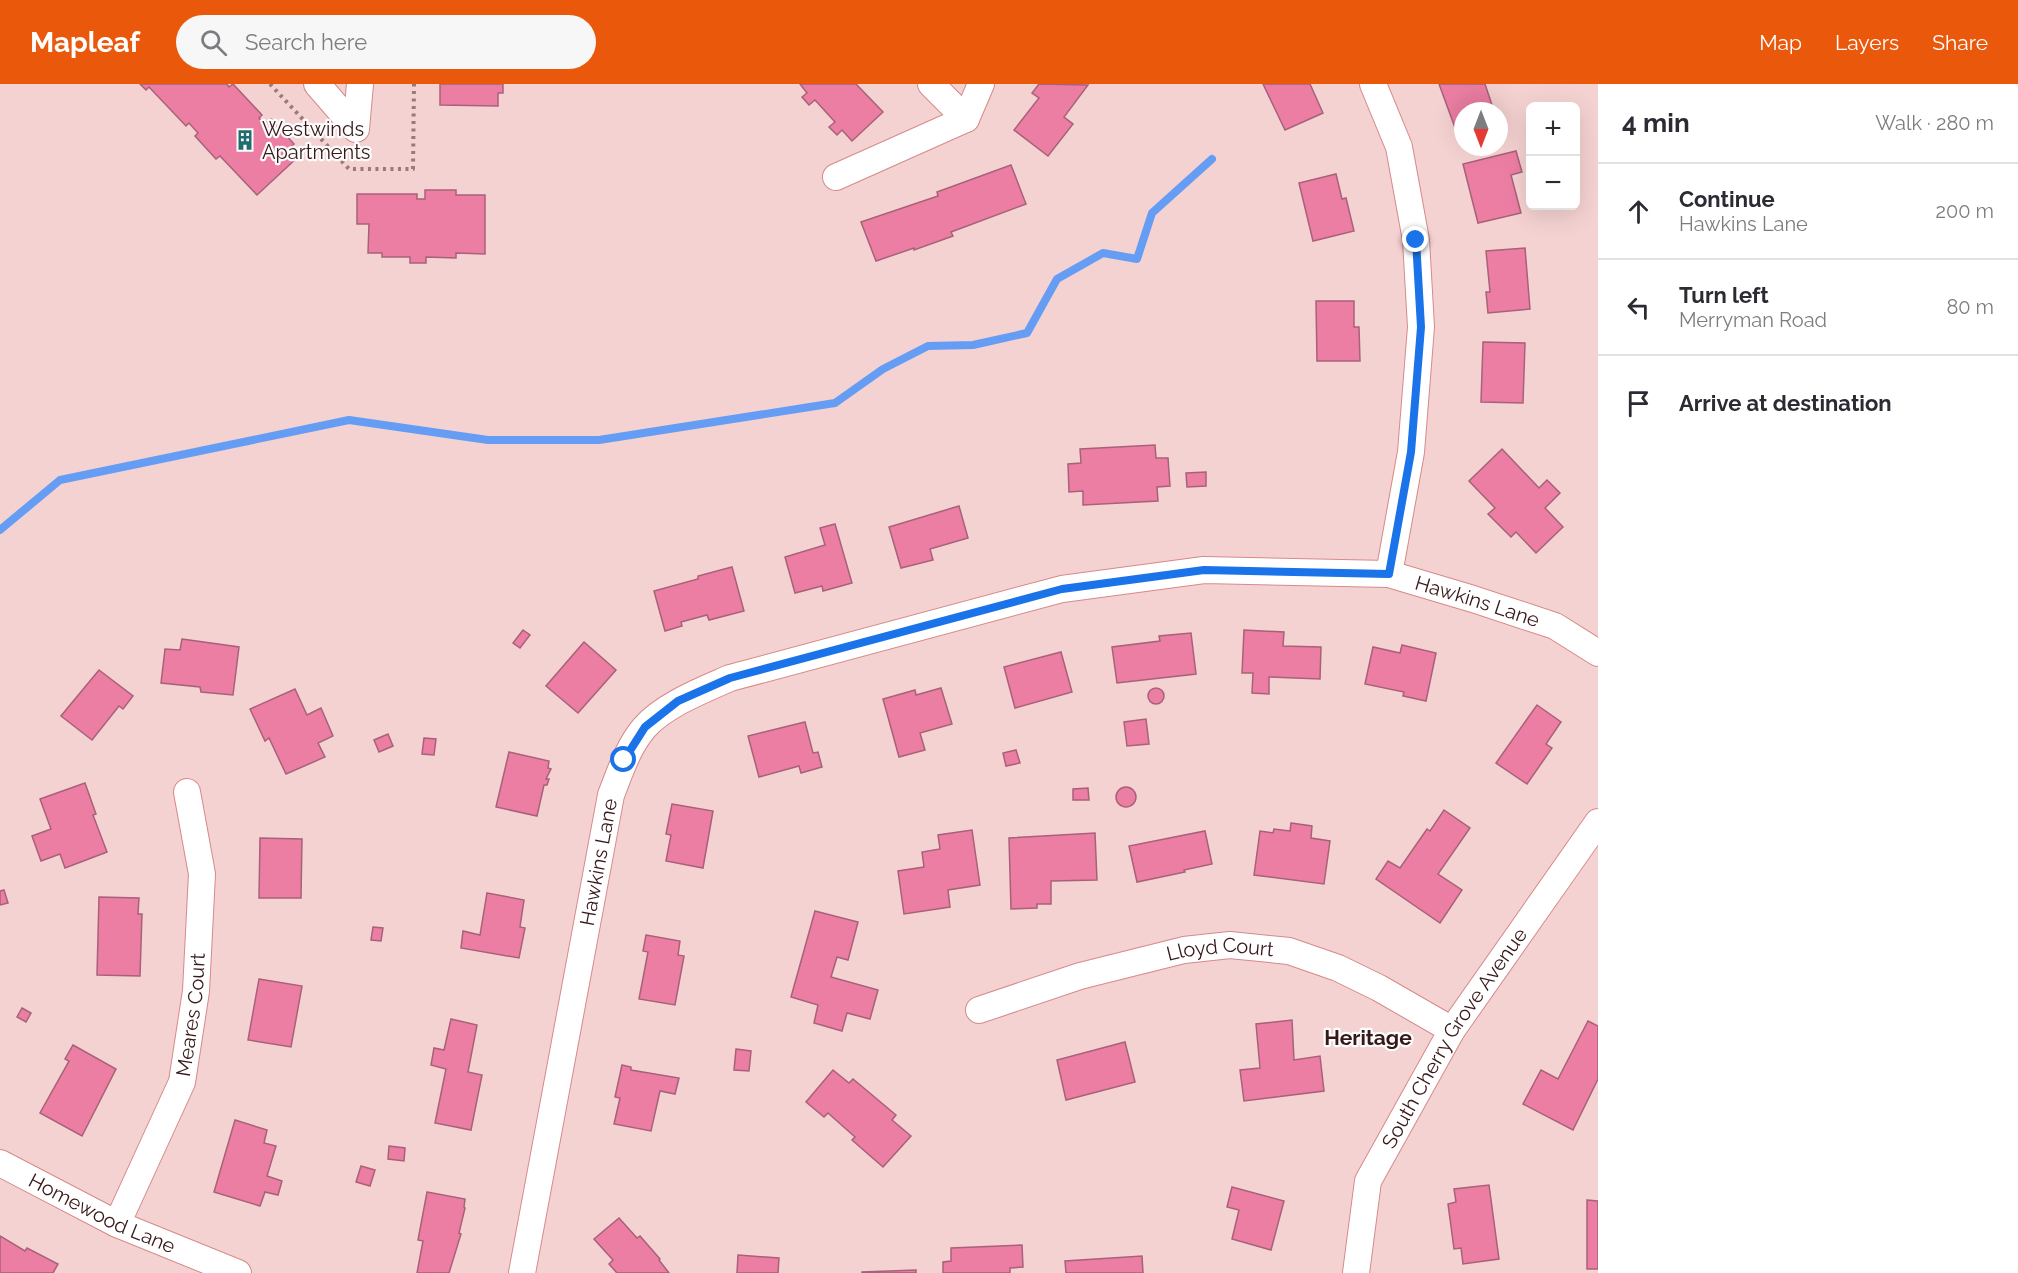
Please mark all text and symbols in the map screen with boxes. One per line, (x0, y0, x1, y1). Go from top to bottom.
search box (176, 15, 596, 69)
text: Mapleaf (30, 26, 140, 59)
icon: search (197, 26, 230, 59)
text: Search here (245, 29, 367, 55)
text: Map (1759, 30, 1802, 55)
text: Layers (1835, 30, 1899, 55)
text: Share (1932, 30, 1988, 55)
north arrow (1454, 102, 1508, 156)
map controls (1526, 102, 1580, 210)
button: + (1526, 102, 1580, 156)
text: 4 min (1622, 108, 1690, 138)
text: Walk · 280 m (1875, 111, 1994, 135)
place label: Westwinds Apartments (262, 117, 371, 164)
building icon: Westwinds Apartments (233, 128, 257, 152)
button: − (1526, 156, 1580, 210)
text: Continue (1679, 186, 1775, 212)
icon: ahead (1622, 195, 1655, 228)
text: 200 m (1936, 199, 1994, 223)
text: Hawkins Lane (1679, 212, 1808, 236)
route end (1402, 226, 1428, 252)
text: Turn left (1679, 282, 1769, 308)
icon: left (1622, 291, 1655, 324)
text: 80 m (1946, 295, 1994, 319)
text: Merryman Road (1679, 308, 1827, 332)
icon: arrive (1622, 387, 1655, 420)
text: Arrive at destination (1679, 390, 1892, 416)
street label: Hawkins Lane (1412, 570, 1543, 632)
route start (610, 746, 636, 772)
street label: Hawkins Lane (575, 796, 622, 928)
street label: South Cherry Grove Avenue (1377, 923, 1532, 1152)
street label: Lloyd Court (1164, 932, 1275, 966)
street label: Meares Court (171, 952, 210, 1078)
district label: Heritage (1324, 1025, 1412, 1050)
street label: Homewood Lane (25, 1168, 179, 1258)

